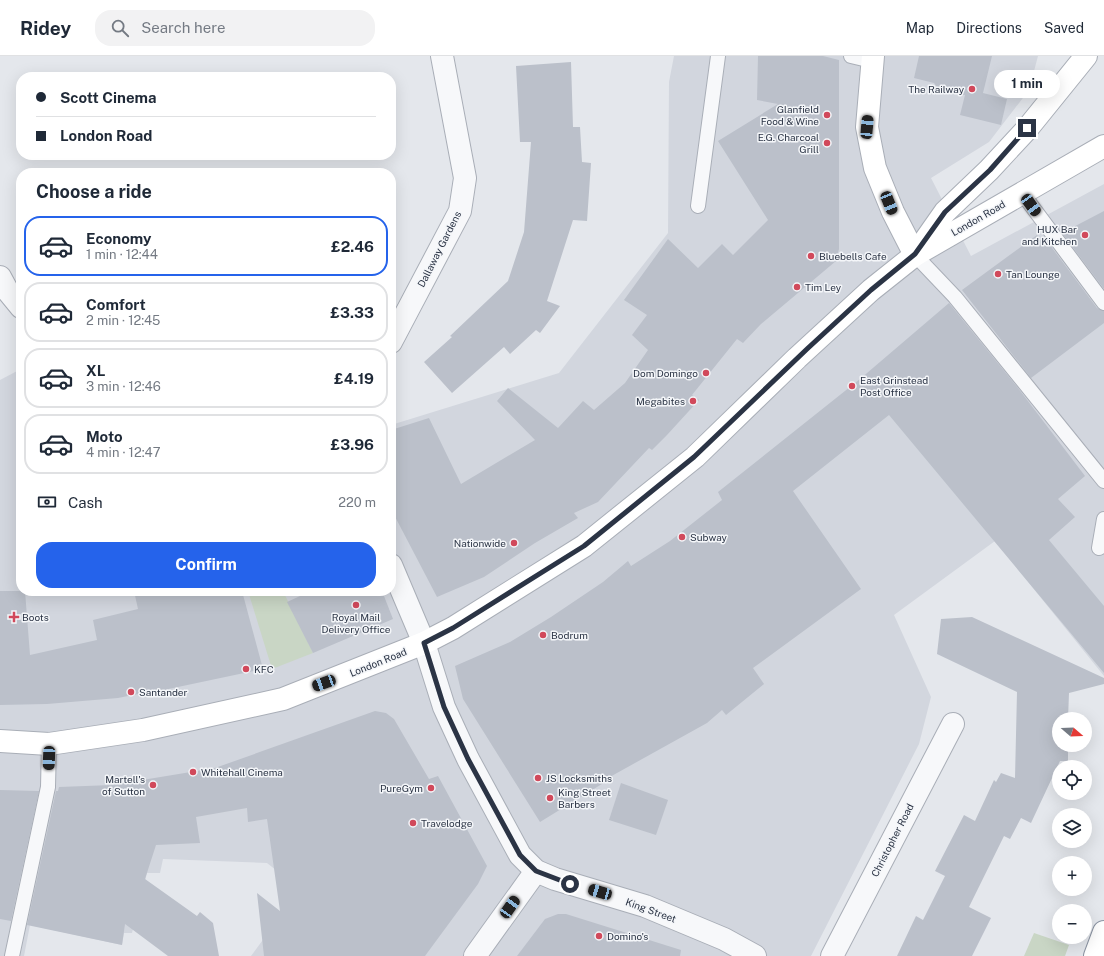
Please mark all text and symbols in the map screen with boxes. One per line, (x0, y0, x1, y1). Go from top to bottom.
search box (95, 10, 375, 46)
text: Ridey (20, 17, 71, 39)
icon: search (109, 17, 131, 39)
text: Search here (141, 19, 225, 36)
text: Map (906, 20, 934, 36)
text: Directions (956, 20, 1022, 36)
text: Saved (1044, 20, 1084, 36)
callout: 1 min (994, 70, 1060, 98)
text: 1 min (1011, 76, 1043, 91)
place label: The Railway (908, 83, 965, 95)
marker: The Railway (967, 84, 977, 94)
text: Scott Cinema (60, 89, 156, 106)
place label: Glanfield Food & Wine (761, 103, 819, 127)
marker: Glanfield Food & Wine (822, 110, 832, 120)
car (860, 115, 874, 139)
route end (1018, 119, 1036, 137)
text: London Road (60, 127, 152, 144)
place label: E.G. Charcoal Grill (758, 131, 819, 155)
marker: E.G. Charcoal Grill (822, 138, 832, 148)
text: Choose a ride (36, 181, 152, 202)
car (879, 190, 899, 216)
car (1019, 192, 1043, 218)
street label: London Road (949, 198, 1007, 238)
street label: Dallaway Gardens (415, 209, 463, 289)
place label: HUX Bar and Kitchen (1022, 223, 1077, 247)
icon: car (38, 228, 74, 264)
text: Economy (86, 230, 151, 247)
marker: HUX Bar and Kitchen (1080, 230, 1090, 240)
text: £2.46 (331, 238, 374, 255)
text: 1 min · 12:44 (86, 247, 158, 262)
place label: Bluebells Cafe (819, 250, 887, 262)
marker: Bluebells Cafe (806, 251, 816, 261)
place label: Tan Lounge (1006, 268, 1060, 280)
marker: Tan Lounge (993, 269, 1003, 279)
place label: Tim Ley (805, 281, 842, 293)
marker: Tim Ley (792, 282, 802, 292)
icon: car (38, 294, 74, 330)
text: Comfort (86, 296, 146, 313)
text: £3.33 (330, 304, 374, 321)
text: 2 min · 12:45 (86, 313, 160, 328)
icon: car (38, 360, 74, 396)
text: XL (86, 362, 105, 379)
place label: Dom Domingo (633, 367, 698, 379)
marker: Dom Domingo (701, 368, 711, 378)
text: £4.19 (334, 370, 374, 387)
place label: East Grinstead Post Office (860, 374, 928, 398)
text: 3 min · 12:46 (86, 379, 161, 394)
marker: East Grinstead Post Office (847, 381, 857, 391)
place label: Megabites (636, 395, 685, 407)
marker: Megabites (688, 396, 698, 406)
icon: car (38, 426, 74, 462)
text: Moto (86, 428, 123, 445)
text: £3.96 (331, 436, 374, 453)
text: 4 min · 12:47 (86, 445, 160, 460)
icon: cash (36, 491, 58, 513)
text: Cash (68, 494, 103, 511)
text: 220 m (338, 495, 376, 510)
place label: Subway (690, 531, 728, 543)
marker: Subway (677, 532, 687, 542)
place label: Nationwide (454, 537, 506, 549)
marker: Nationwide (509, 538, 519, 548)
button: Confirm (36, 542, 376, 588)
marker: Royal Mail Delivery Office (351, 600, 361, 610)
place label: Boots (22, 611, 49, 623)
place label: Royal Mail Delivery Office (322, 611, 391, 635)
marker: Boots (9, 612, 19, 622)
place label: Bodrum (551, 629, 588, 641)
marker: Bodrum (538, 630, 548, 640)
street label: London Road (348, 645, 408, 679)
place label: KFC (254, 663, 274, 675)
marker: KFC (241, 664, 251, 674)
car (311, 673, 337, 693)
place label: Santander (139, 686, 188, 698)
marker: Santander (126, 687, 136, 697)
north arrow (1052, 712, 1092, 752)
map controls (1052, 712, 1092, 944)
car (43, 746, 55, 770)
button: locate (1052, 760, 1092, 800)
place label: Whitehall Cinema (201, 766, 283, 778)
marker: Whitehall Cinema (188, 767, 198, 777)
place label: JS Locksmiths (546, 772, 612, 784)
place label: Martell's of Sutton (102, 773, 145, 797)
marker: JS Locksmiths (533, 773, 543, 783)
marker: Martell's of Sutton (148, 780, 158, 790)
place label: PureGym (380, 782, 423, 794)
marker: PureGym (426, 783, 436, 793)
place label: King Street Barbers (558, 786, 611, 810)
marker: King Street Barbers (545, 793, 555, 803)
street label: Christopher Road (868, 801, 916, 879)
button: layers (1052, 808, 1092, 848)
place label: Travelodge (421, 817, 473, 829)
marker: Travelodge (408, 818, 418, 828)
button: + (1052, 856, 1092, 896)
route start (561, 875, 579, 893)
car (587, 883, 613, 901)
car (498, 894, 522, 920)
street label: King Street (624, 895, 678, 925)
button: − (1052, 904, 1092, 944)
place label: Domino's (607, 930, 648, 942)
marker: Domino's (594, 931, 604, 941)

